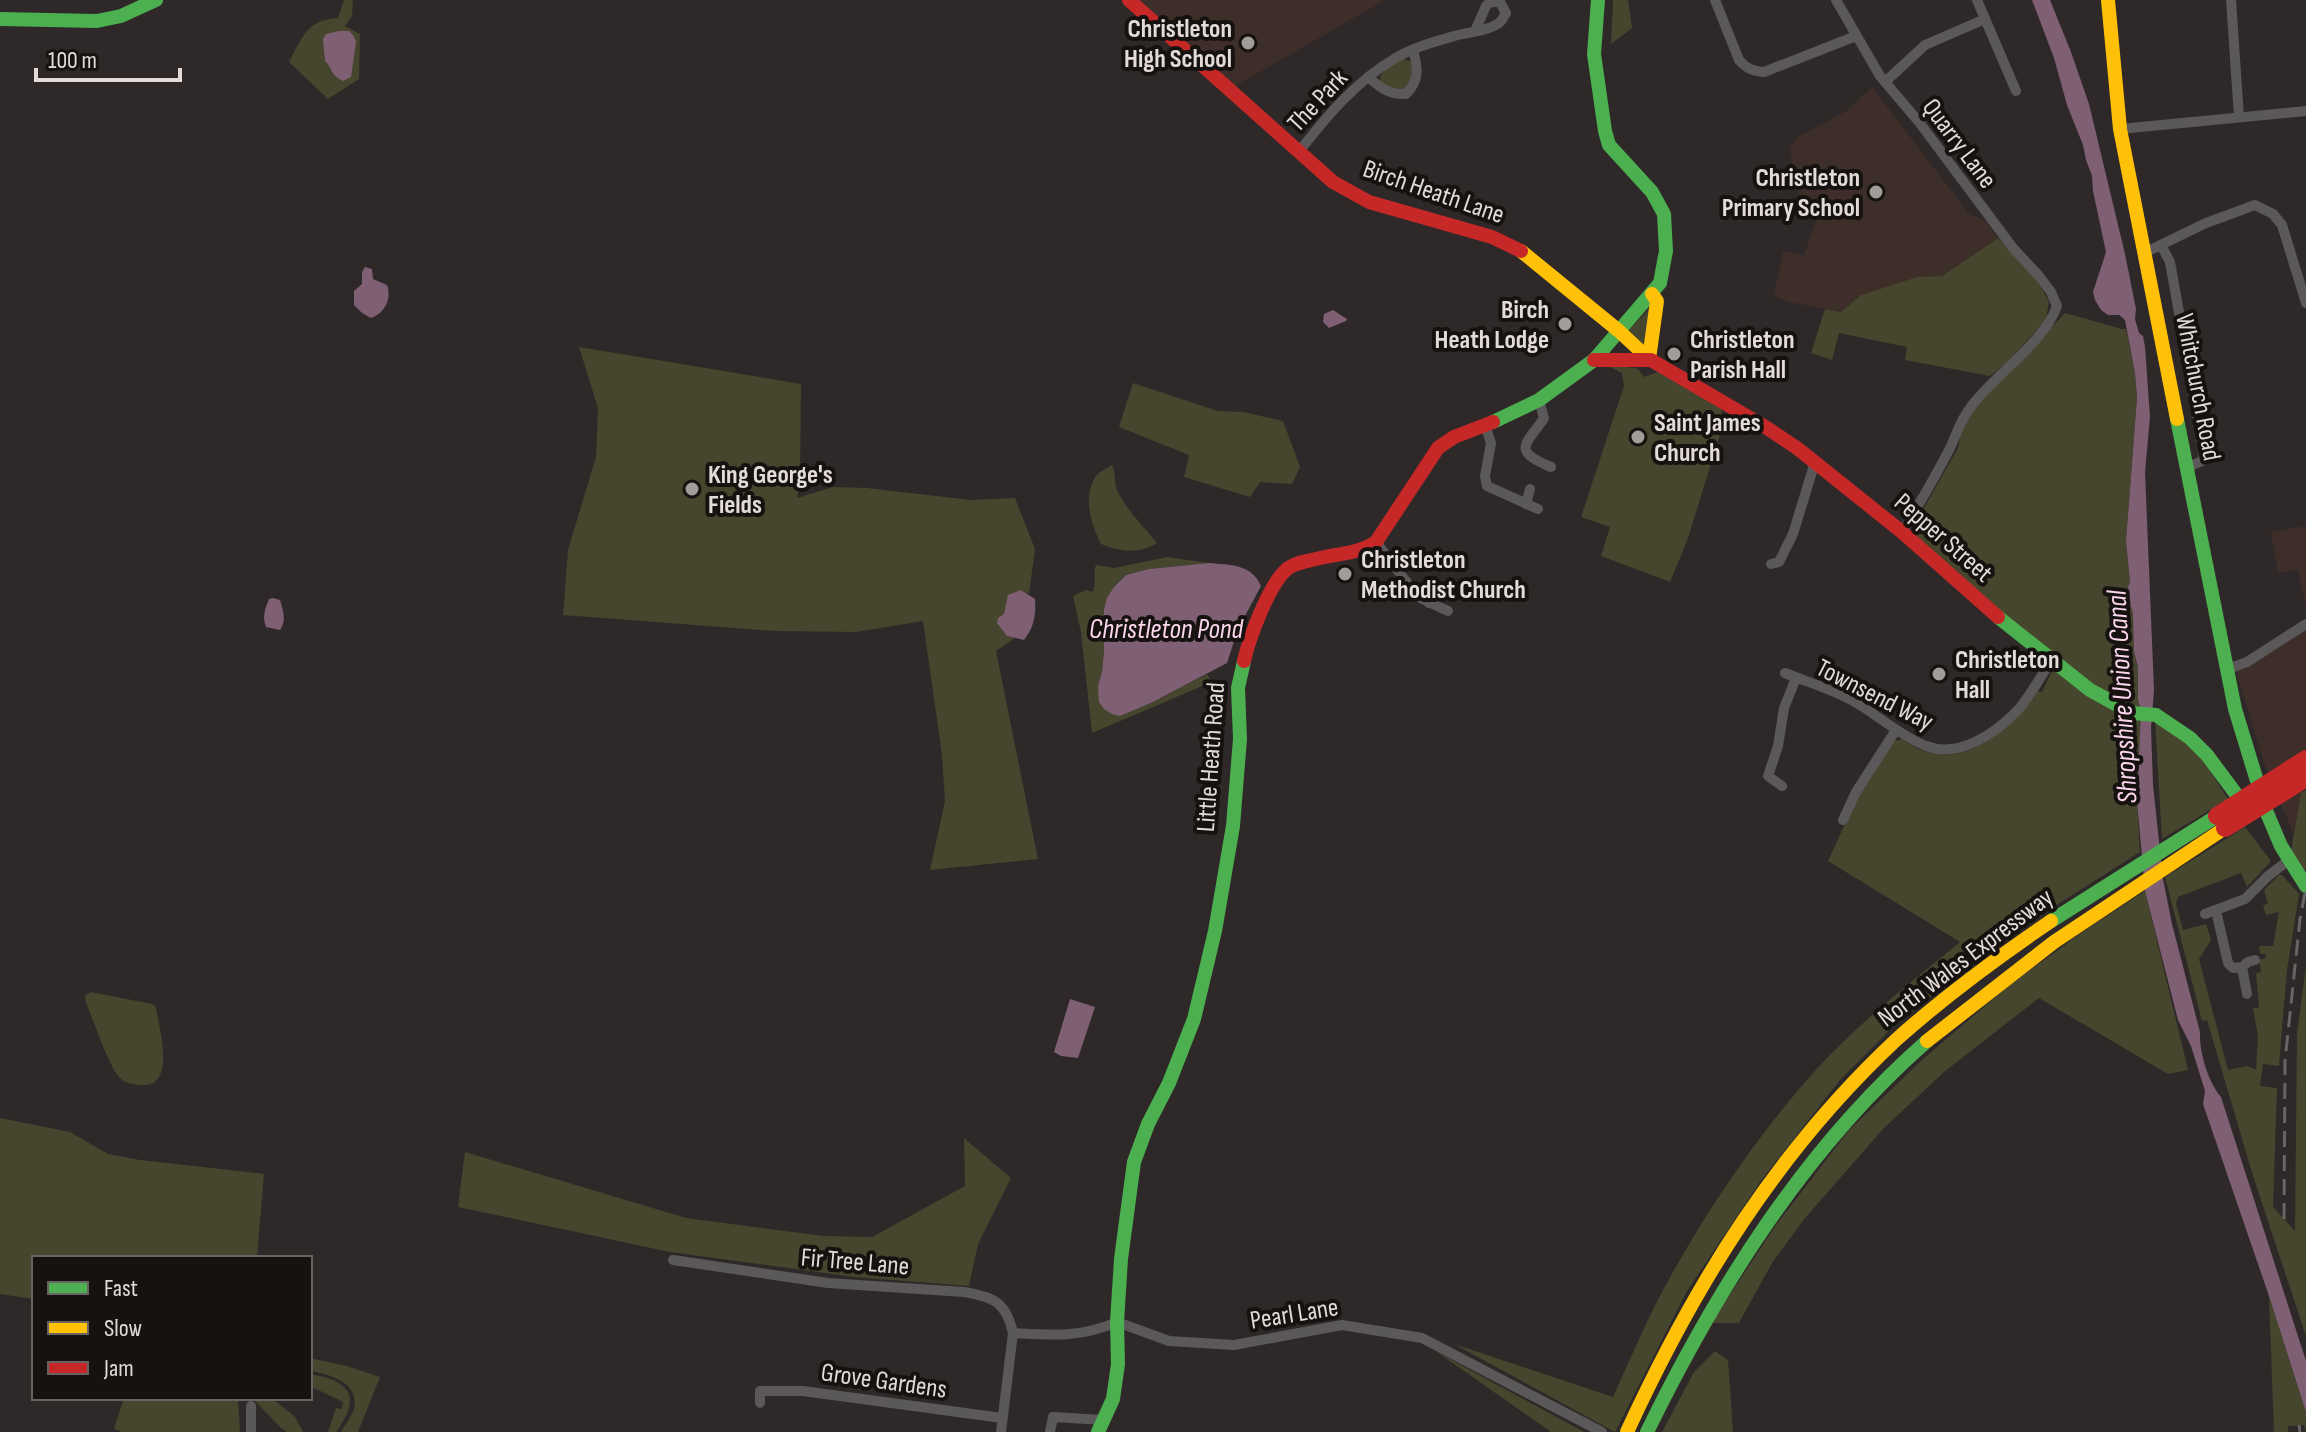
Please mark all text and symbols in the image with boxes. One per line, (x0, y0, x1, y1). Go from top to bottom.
place label: Christleton High School (1124, 14, 1232, 75)
scale bar (36, 32, 180, 82)
marker: Christleton High School (1239, 34, 1257, 52)
text: 100 m (48, 46, 97, 75)
street label: The Park (1282, 63, 1355, 139)
street label: Quarry Lane (1915, 93, 2003, 195)
street label: Birch Heath Lane (1359, 154, 1508, 231)
place label: Christleton Primary School (1722, 163, 1860, 224)
marker: Christleton Primary School (1867, 183, 1885, 201)
place label: Birch Heath Lodge (1435, 295, 1549, 356)
street label: Whitchurch Road (2168, 311, 2227, 463)
marker: Birch Heath Lodge (1556, 315, 1574, 333)
place label: Christleton Parish Hall (1690, 325, 1794, 386)
marker: Christleton Parish Hall (1665, 345, 1683, 363)
place label: Saint James Church (1654, 408, 1761, 469)
marker: Saint James Church (1629, 428, 1647, 446)
place label: King George's Fields (708, 460, 833, 521)
marker: King George's Fields (683, 480, 701, 498)
street label: Pepper Street (1888, 487, 1998, 589)
place label: Christleton Methodist Church (1361, 545, 1526, 606)
marker: Christleton Methodist Church (1336, 565, 1354, 583)
water label: Shropshire Union Canal (2100, 589, 2145, 804)
water label: Christleton Pond (1089, 613, 1245, 646)
place label: Christleton Hall (1955, 645, 2059, 706)
street label: Townsend Way (1811, 653, 1938, 738)
marker: Christleton Hall (1930, 665, 1948, 683)
street label: Little Heath Road (1191, 681, 1232, 833)
street label: North Wales Expressway (1872, 882, 2060, 1034)
street label: Fir Tree Lane (799, 1242, 910, 1283)
legend (32, 1256, 312, 1400)
text: Fast (104, 1274, 138, 1303)
street label: Pearl Lane (1248, 1292, 1341, 1337)
text: Slow (104, 1314, 142, 1343)
text: Jam (103, 1354, 134, 1383)
street label: Grove Gardens (819, 1357, 949, 1406)

